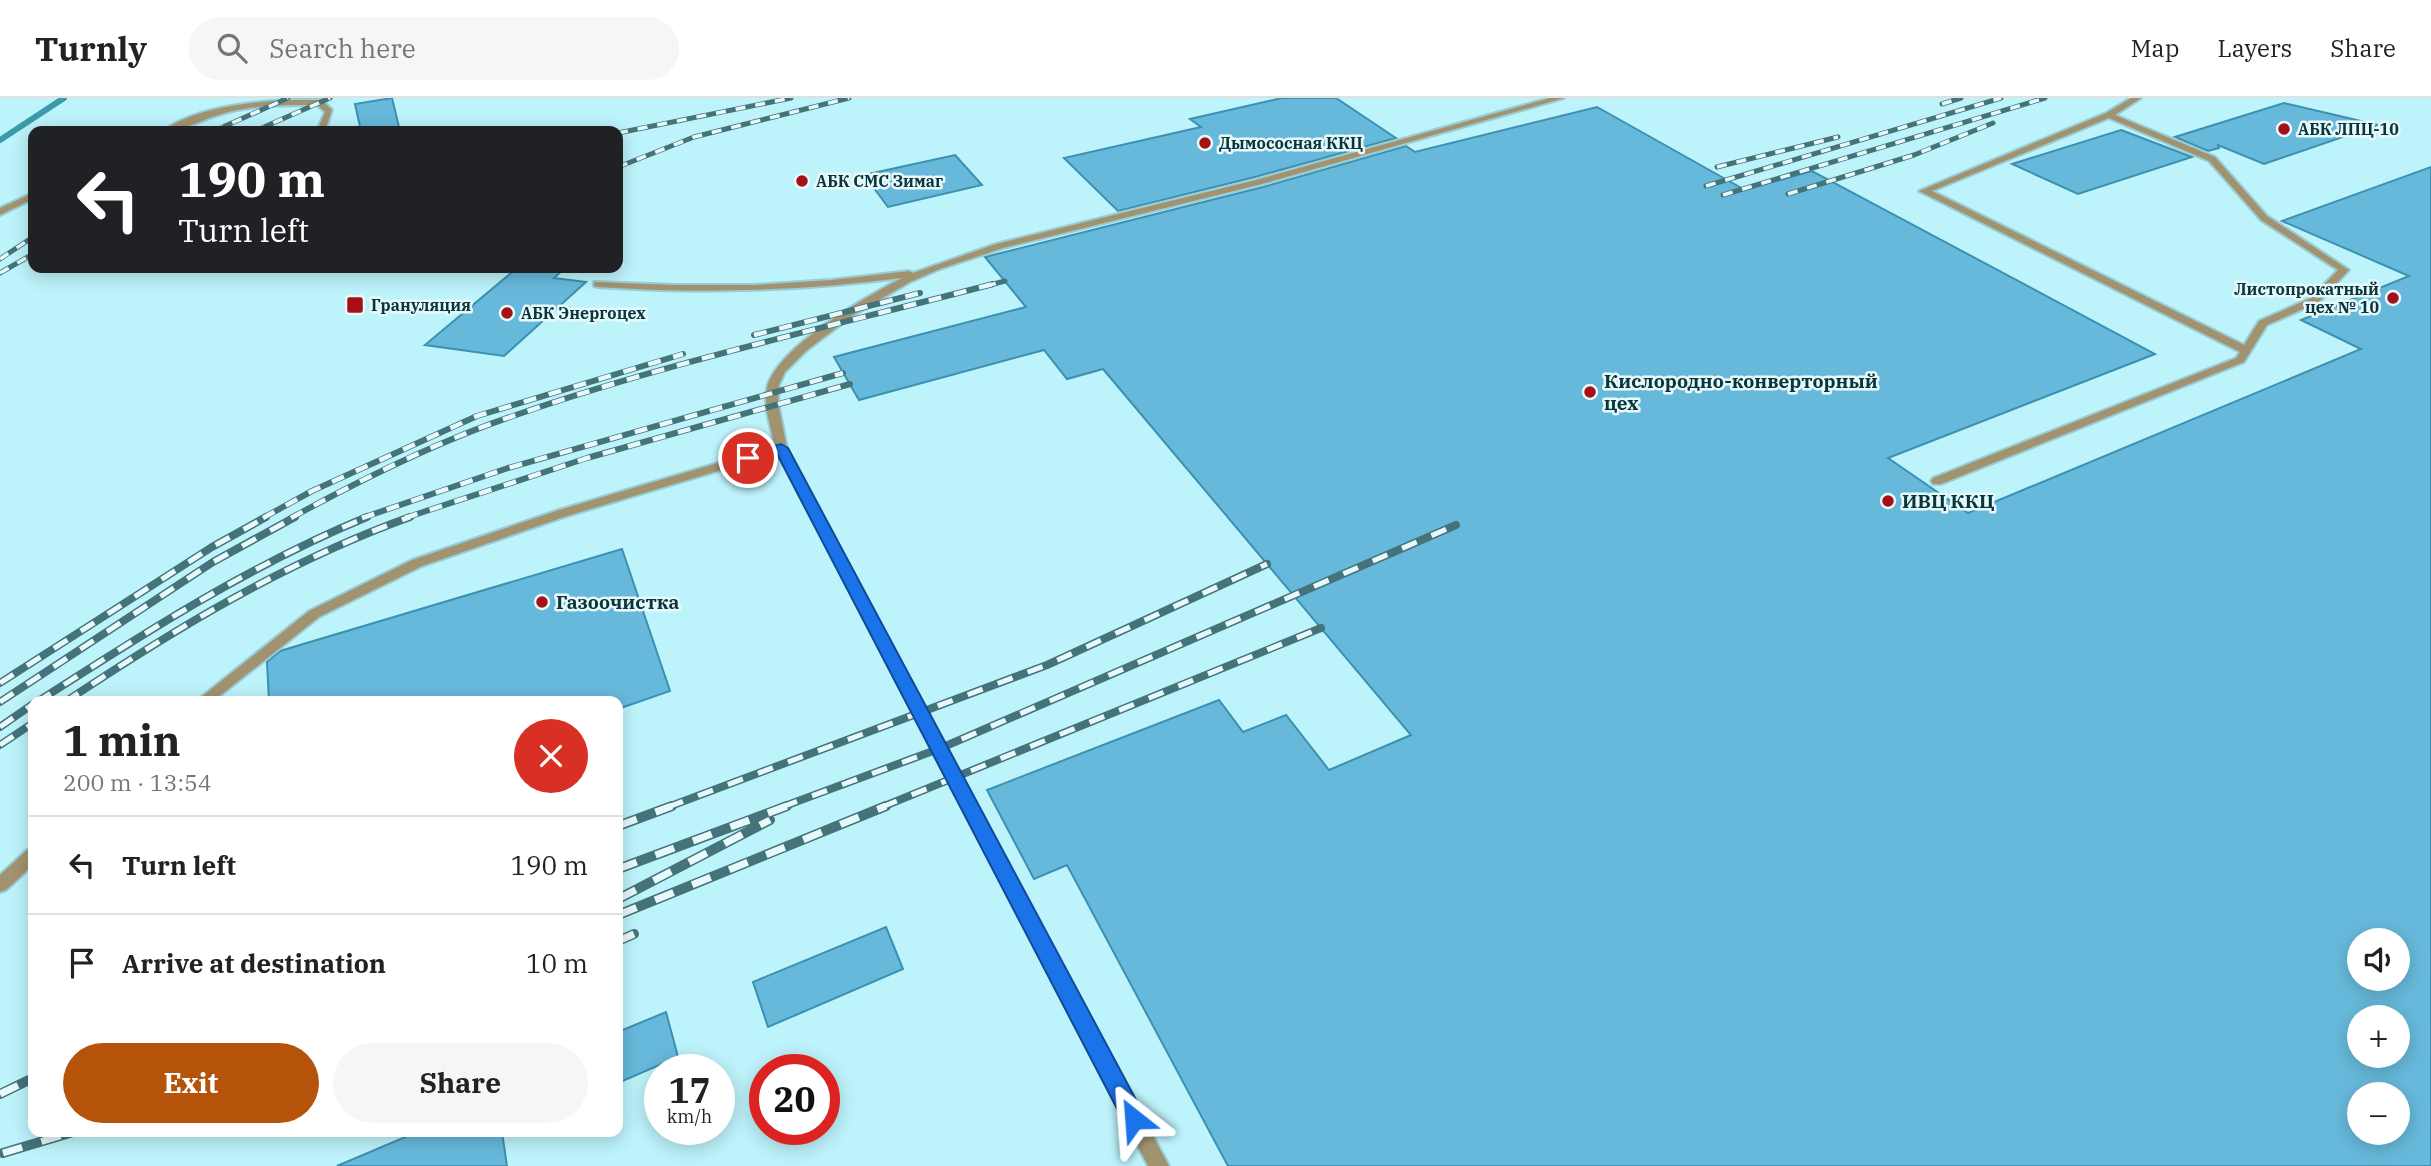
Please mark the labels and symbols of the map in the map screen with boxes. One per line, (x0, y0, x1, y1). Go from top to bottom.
place label: АБК ЛПЦ-10 (2298, 119, 2399, 139)
marker: АБК ЛПЦ-10 (2276, 121, 2292, 137)
place label: Дымососная ККЦ (1219, 133, 1363, 153)
marker: Дымососная ККЦ (1197, 135, 1213, 151)
place label: АБК СМС Зимаг (816, 171, 943, 191)
marker: АБК СМС Зимаг (794, 173, 810, 189)
place label: Листопрокатный цех № 10 (2234, 279, 2379, 317)
marker: Листопрокатный цех № 10 (2385, 290, 2401, 306)
marker: Грануляция (345, 295, 365, 315)
place label: Грануляция (371, 295, 471, 315)
place label: АБК Энергоцех (521, 303, 646, 323)
marker: АБК Энергоцех (499, 305, 515, 321)
place label: Кислородно-конверторный цех (1604, 369, 1878, 415)
marker: Кислородно-конверторный цех (1582, 384, 1598, 400)
pin (718, 428, 778, 488)
place label: ИВЦ ККЦ (1902, 489, 1994, 513)
marker: ИВЦ ККЦ (1880, 493, 1896, 509)
place label: Газоочистка (556, 590, 679, 614)
marker: Газоочистка (534, 594, 550, 610)
speed limit sign: 20 (749, 1054, 840, 1145)
position arrow (1097, 1082, 1171, 1156)

